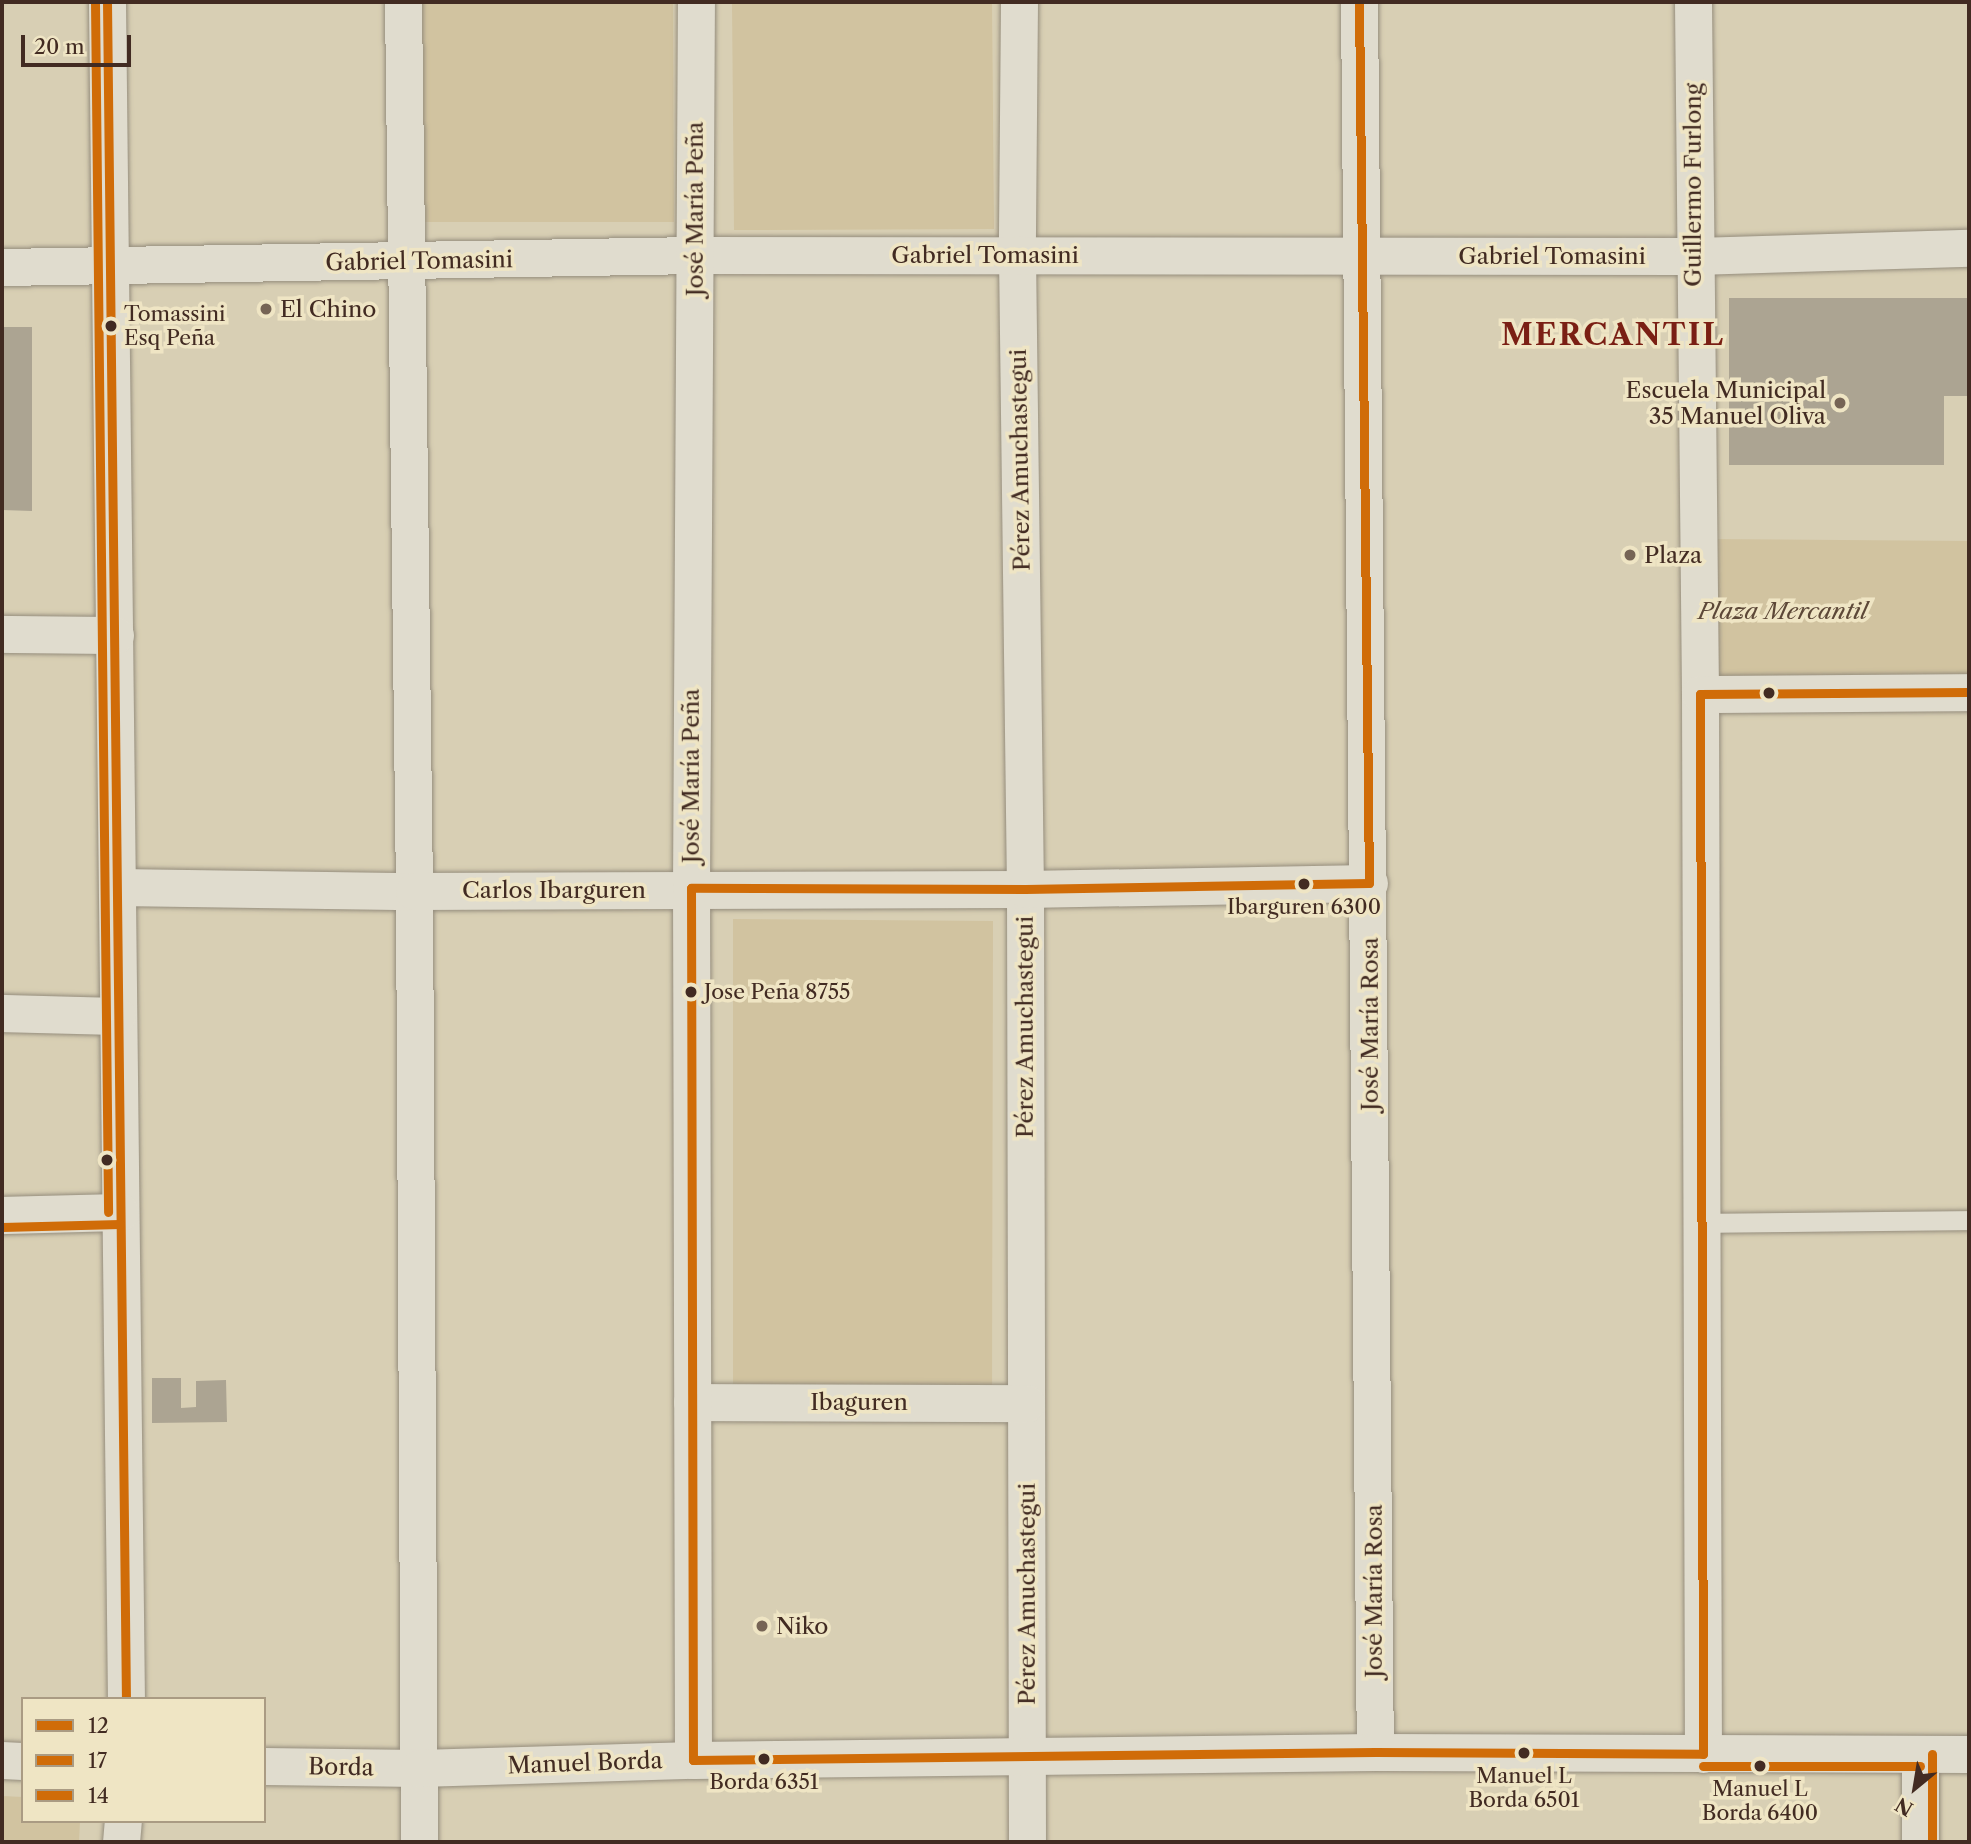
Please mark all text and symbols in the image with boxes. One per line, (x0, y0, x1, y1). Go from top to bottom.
scale bar (24, 21, 135, 65)
text: 20 m (34, 34, 85, 59)
street label: Guillermo Furlong (1679, 83, 1707, 287)
street label: José María Peña (681, 122, 709, 296)
street label: Gabriel Tomasini (891, 241, 1079, 269)
street label: Gabriel Tomasini (1458, 242, 1646, 270)
street label: Gabriel Tomasini (325, 246, 513, 276)
place label: El Chino (280, 295, 376, 323)
place label: Tomassini Esq Peña (124, 301, 225, 351)
marker: El Chino (258, 301, 274, 317)
district label: MERCANTIL (1502, 317, 1724, 353)
marker: Tomassini Esq Peña (104, 319, 118, 333)
street label: Pérez Amuchastegui (1004, 348, 1036, 572)
place label: Escuela Municipal 35 Manuel Oliva (1625, 376, 1826, 430)
marker: Escuela Municipal 35 Manuel Oliva (1832, 395, 1848, 411)
place label: Plaza (1644, 541, 1702, 569)
marker: Plaza (1622, 547, 1638, 563)
park label: Plaza Mercantil (1698, 597, 1868, 625)
unlabelled marker (1762, 686, 1776, 700)
street label: José María Peña (677, 689, 705, 863)
street label: Carlos Ibarguren (462, 876, 646, 904)
marker: Ibarguren 6300 (1297, 877, 1311, 891)
place label: Ibarguren 6300 (1227, 894, 1381, 920)
street label: Pérez Amuchastegui (1011, 915, 1039, 1139)
street label: José María Rosa (1356, 937, 1384, 1111)
place label: Jose Peña 8755 (704, 979, 851, 1005)
marker: Jose Peña 8755 (684, 985, 698, 999)
unlabelled marker (100, 1153, 114, 1167)
street label: Ibaguren (810, 1388, 908, 1416)
street label: Pérez Amuchastegui (1013, 1482, 1041, 1706)
street label: José María Rosa (1360, 1504, 1388, 1678)
place label: Niko (776, 1612, 828, 1640)
marker: Niko (754, 1618, 770, 1634)
legend (21, 1697, 266, 1823)
text: 12 (88, 1713, 109, 1738)
street label: Manuel Borda (507, 1746, 663, 1780)
marker: Manuel L Borda 6501 (1517, 1746, 1531, 1760)
text: 17 (88, 1748, 107, 1773)
marker: Borda 6351 (757, 1752, 771, 1766)
street label: Borda (308, 1753, 374, 1781)
north arrow (1880, 1753, 1950, 1823)
marker: Manuel L Borda 6400 (1753, 1759, 1767, 1773)
place label: Manuel L Borda 6501 (1468, 1763, 1580, 1813)
place label: Borda 6351 (709, 1769, 819, 1795)
place label: Manuel L Borda 6400 (1702, 1776, 1818, 1826)
text: 14 (88, 1783, 109, 1808)
text: N (1891, 1793, 1917, 1821)

